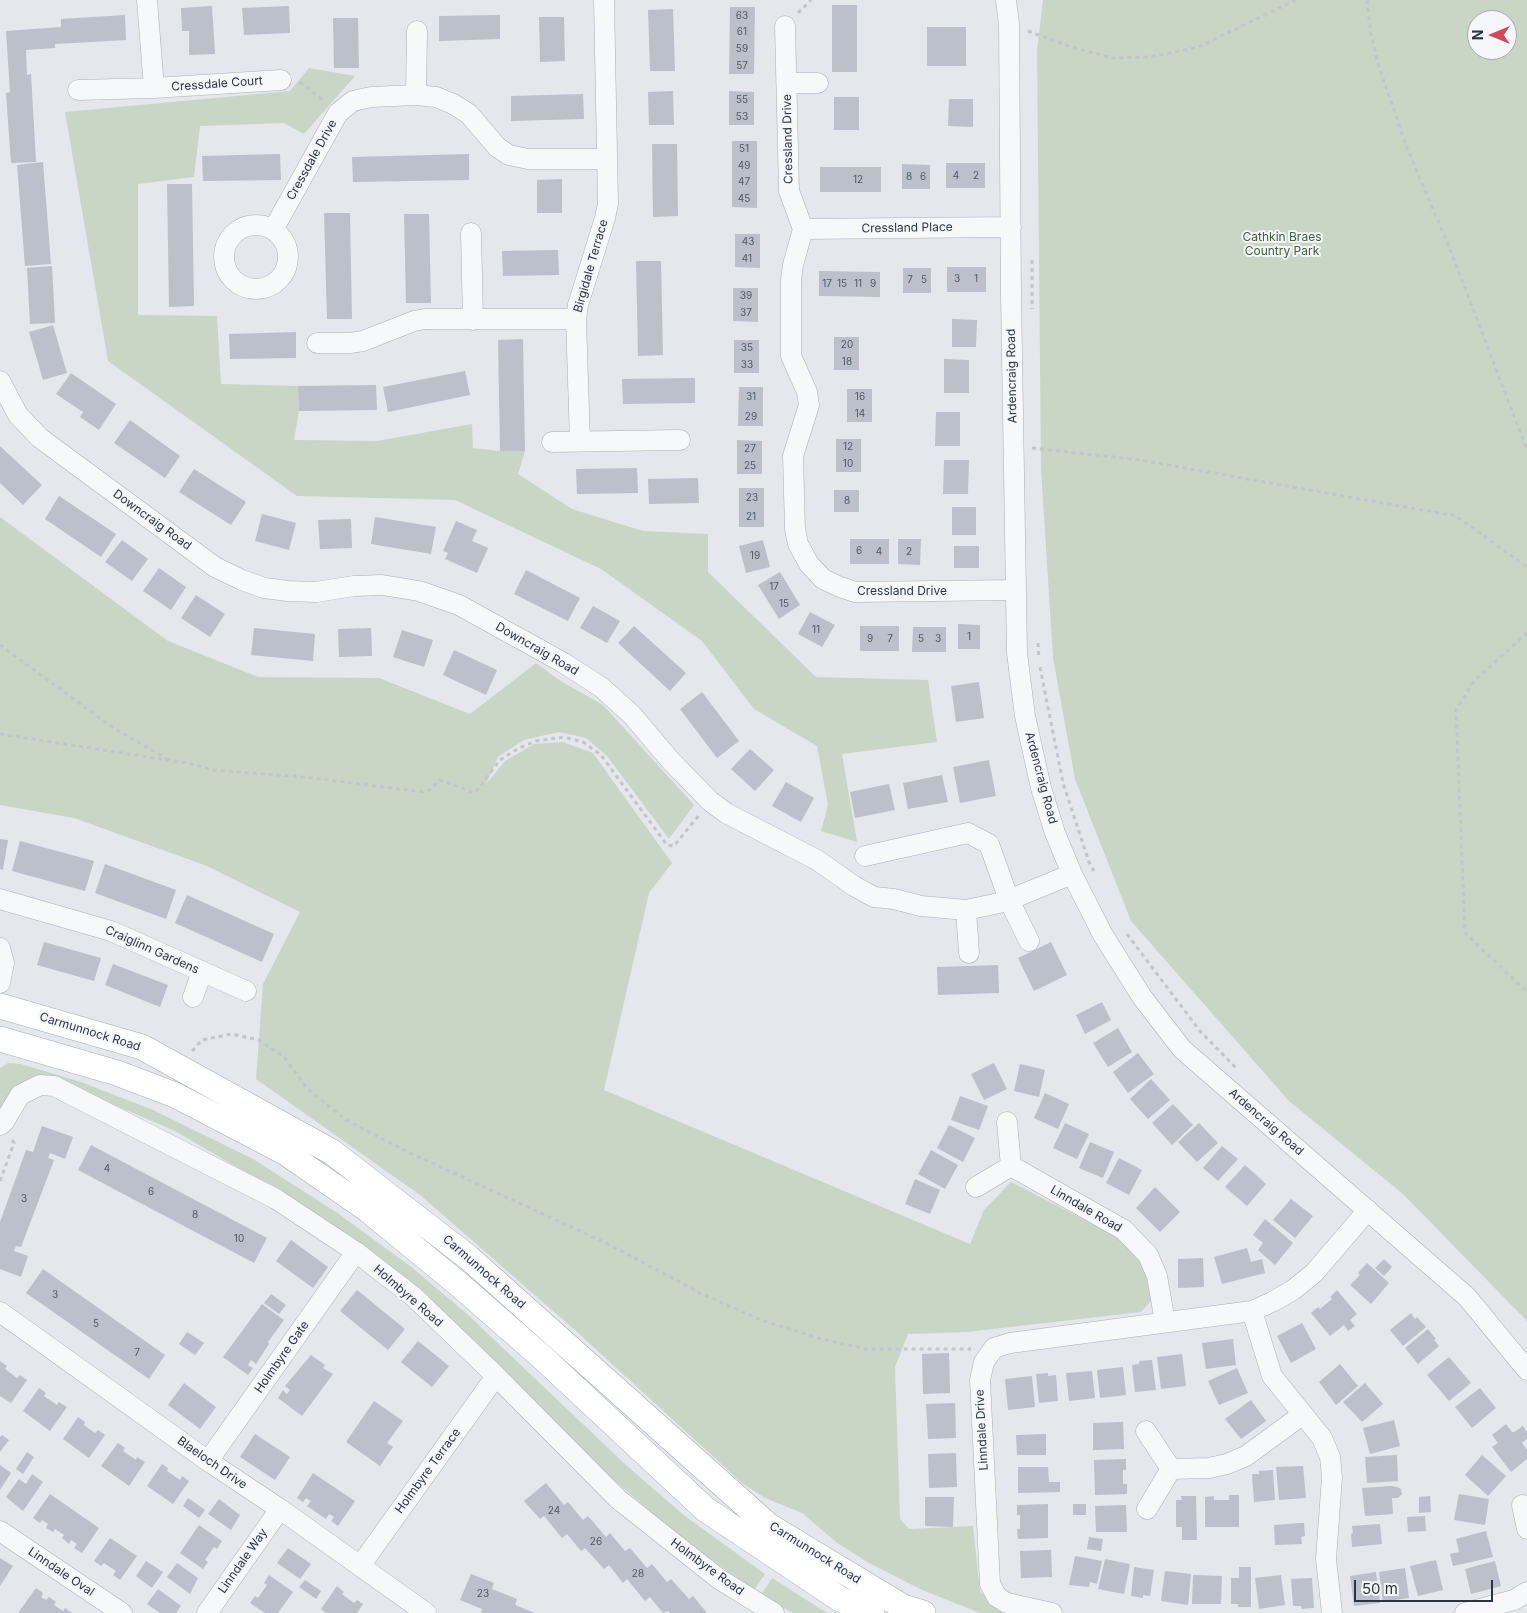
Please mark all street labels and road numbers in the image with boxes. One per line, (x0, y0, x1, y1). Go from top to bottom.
street label: Cressdale Court (171, 74, 263, 94)
street label: Cressland Drive (780, 94, 796, 184)
street label: Cressdale Drive (284, 117, 340, 203)
street label: Birgidale Terrace (571, 218, 611, 314)
street label: Cressland Place (861, 220, 953, 236)
street label: Ardencraig Road (1004, 329, 1020, 423)
street label: Downcraig Road (110, 487, 194, 553)
street label: Cressland Drive (857, 584, 947, 598)
street label: Downcraig Road (493, 619, 581, 679)
street label: Ardencraig Road (1022, 730, 1060, 826)
street label: Craiglinn Gardens (103, 923, 201, 977)
street label: Carmunnock Road (38, 1010, 142, 1054)
street label: Ardencraig Road (1226, 1085, 1306, 1159)
street label: Linndale Road (1048, 1183, 1124, 1235)
street label: Carmunnock Road (440, 1232, 528, 1312)
street label: Holmbyre Road (370, 1262, 446, 1330)
street label: Holmbyre Gate (252, 1318, 312, 1396)
street label: Linndale Drive (973, 1389, 991, 1471)
street label: Holmbyre Terrace (392, 1426, 464, 1516)
street label: Blaeloch Drive (174, 1434, 250, 1492)
street label: Carmunnock Road (767, 1519, 863, 1587)
street label: Linndale Way (215, 1526, 271, 1596)
street label: Holmbyre Road (668, 1536, 746, 1598)
street label: Linndale Oval (25, 1545, 97, 1599)

